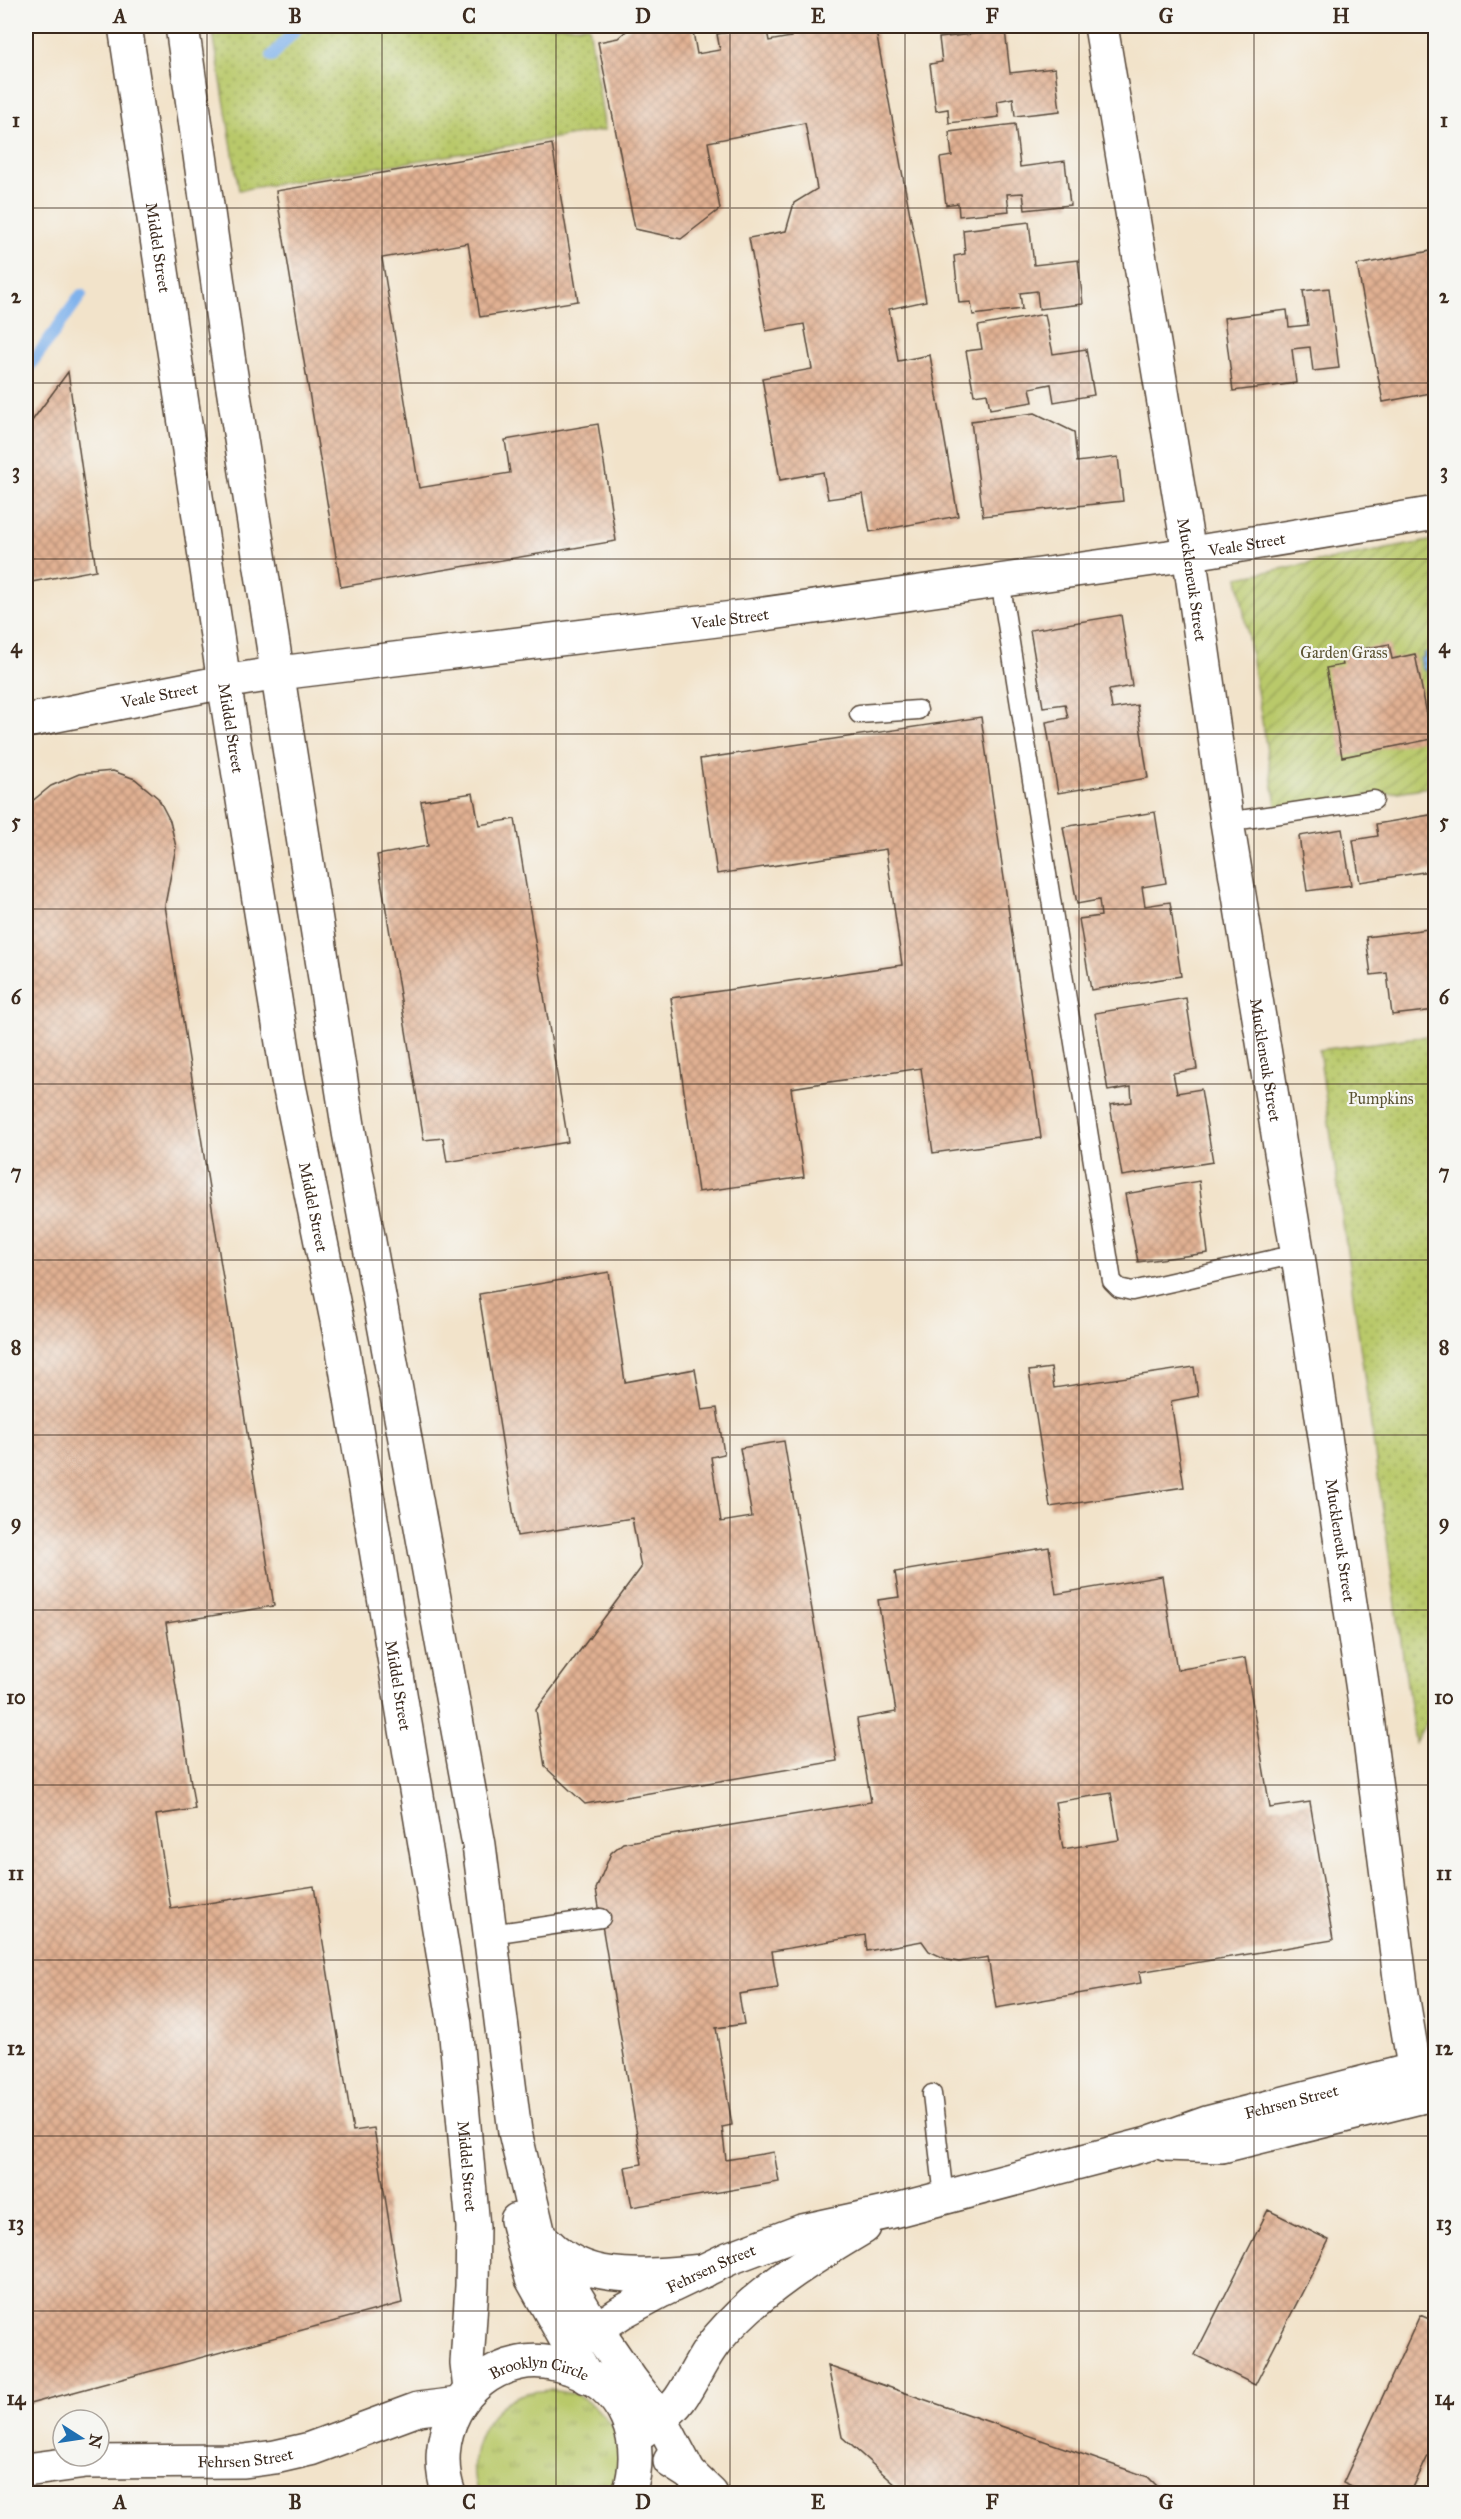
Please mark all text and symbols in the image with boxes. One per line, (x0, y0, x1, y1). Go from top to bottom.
text: A (111, 4, 127, 28)
text: B (288, 4, 302, 28)
text: C (462, 4, 476, 28)
text: D (635, 4, 651, 28)
text: E (811, 4, 826, 28)
text: F (985, 4, 999, 28)
text: G (1159, 4, 1174, 28)
text: H (1332, 4, 1350, 28)
text: 1 (12, 108, 20, 132)
text: 1 (1440, 108, 1448, 132)
street label: Middel Street (142, 201, 175, 294)
text: 2 (11, 284, 22, 308)
text: 2 (1439, 284, 1450, 308)
text: 3 (12, 459, 20, 484)
text: 3 (1440, 459, 1448, 484)
street label: Muckleneuk Street (1174, 516, 1211, 643)
street label: Veale Street (1206, 528, 1287, 560)
street label: Veale Street (690, 604, 770, 633)
text: 4 (10, 634, 22, 659)
text: 4 (1438, 634, 1450, 659)
park label: Garden Grass (1300, 643, 1388, 662)
street label: Veale Street (119, 678, 200, 712)
street label: Middel Street (215, 681, 248, 775)
text: 5 (11, 809, 21, 833)
text: 5 (1439, 809, 1449, 833)
text: 6 (11, 985, 23, 1009)
text: 6 (1439, 985, 1451, 1009)
street label: Muckleneuk Street (1246, 997, 1285, 1123)
park label: Pumpkins (1348, 1089, 1414, 1108)
text: 7 (11, 1160, 22, 1184)
street label: Middel Street (295, 1160, 332, 1254)
text: 7 (1439, 1160, 1450, 1184)
text: 8 (11, 1335, 21, 1359)
text: 8 (1439, 1335, 1449, 1359)
street label: Muckleneuk Street (1322, 1477, 1359, 1603)
text: 9 (11, 1510, 21, 1535)
text: 9 (1439, 1510, 1449, 1535)
street label: Middel Street (382, 1639, 416, 1732)
text: 10 (6, 1685, 26, 1709)
text: 10 (1434, 1685, 1454, 1709)
text: 11 (8, 1861, 24, 1885)
text: 11 (1436, 1861, 1452, 1885)
text: 12 (7, 2036, 26, 2060)
text: 12 (1435, 2036, 1454, 2060)
street label: Fehrsen Street (1242, 2080, 1340, 2122)
street label: Middel Street (454, 2120, 481, 2213)
text: 13 (8, 2211, 24, 2236)
text: 13 (1436, 2211, 1452, 2236)
street label: Fehrsen Street (663, 2240, 758, 2297)
street label: Brooklyn Circle (486, 2352, 593, 2385)
text: 14 (6, 2386, 26, 2411)
text: 14 (1434, 2386, 1454, 2411)
north arrow (51, 2408, 111, 2468)
text: N (84, 2432, 106, 2450)
street label: Fehrsen Street (197, 2444, 295, 2471)
text: A (111, 2490, 127, 2514)
text: B (288, 2490, 302, 2514)
text: C (462, 2490, 476, 2514)
text: D (635, 2490, 651, 2514)
text: E (811, 2490, 826, 2514)
text: F (985, 2490, 999, 2514)
text: G (1159, 2490, 1174, 2514)
text: H (1332, 2490, 1350, 2514)

